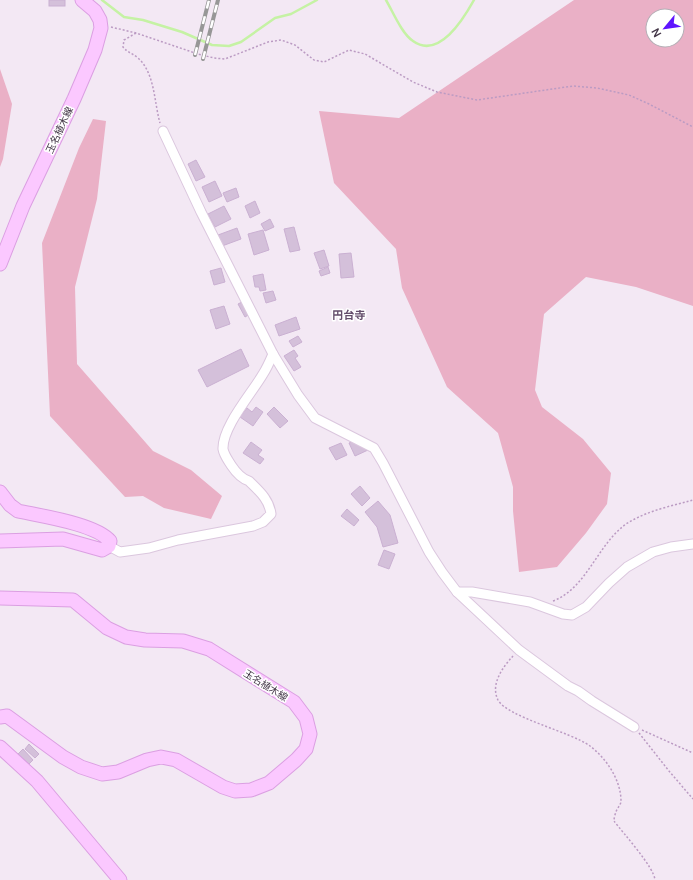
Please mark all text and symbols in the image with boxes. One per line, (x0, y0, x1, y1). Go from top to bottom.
north arrow (645, 8, 685, 48)
text: N (647, 26, 664, 40)
street label: 玉名植木線 (42, 104, 76, 156)
district label: 円台寺 (333, 307, 366, 322)
street label: 玉名植木線 (241, 666, 291, 704)

